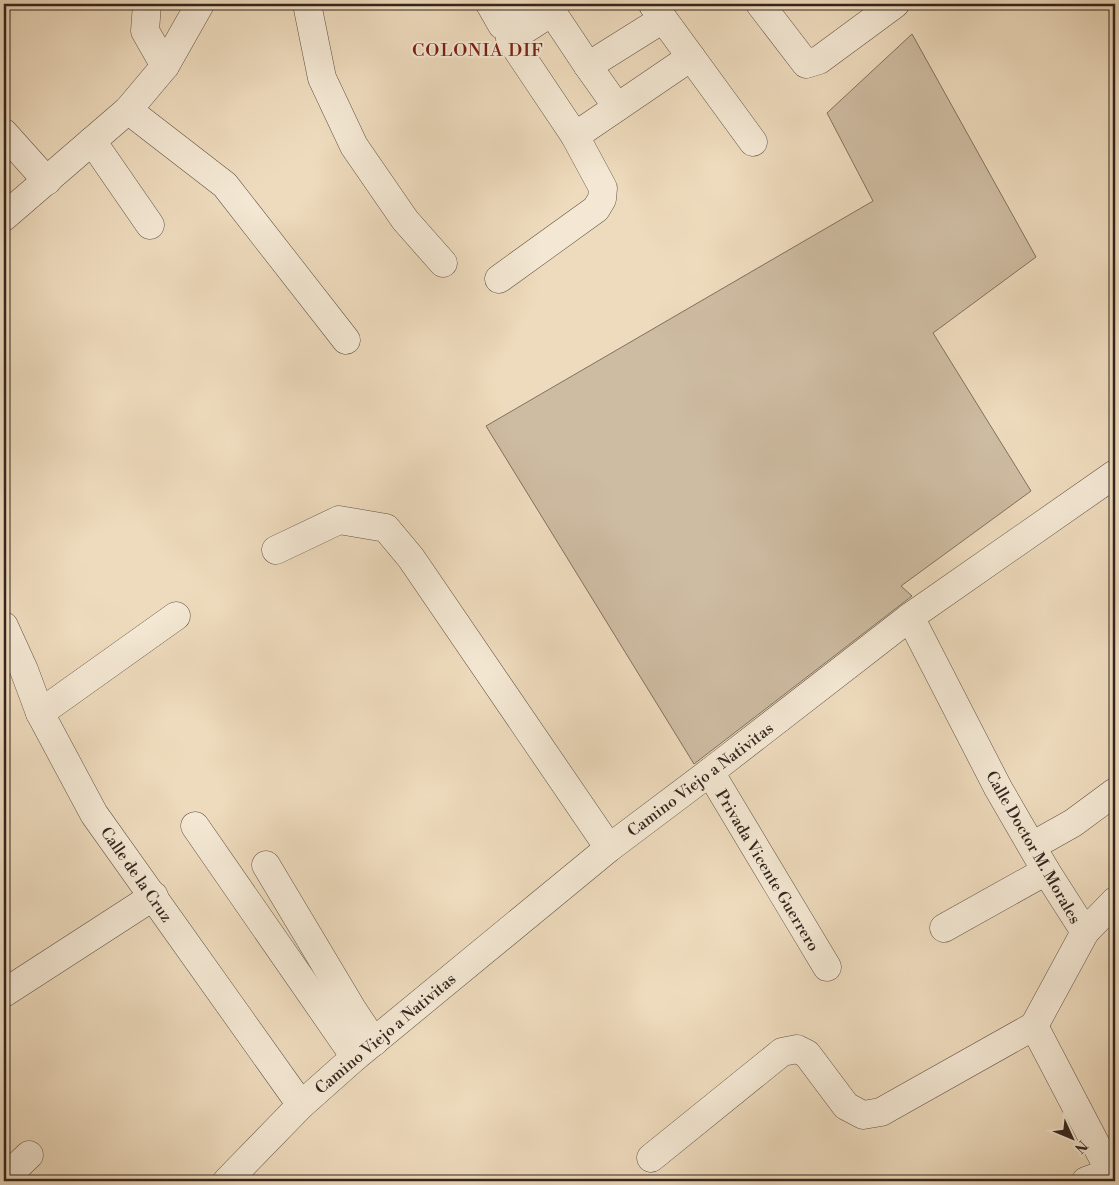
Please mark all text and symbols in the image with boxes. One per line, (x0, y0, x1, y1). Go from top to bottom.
district label: COLONIA DIF (412, 39, 544, 62)
street label: Camino Viejo a Nativitas (624, 718, 778, 841)
street label: Calle Doctor M. Morales (981, 768, 1085, 927)
street label: Privada Vicente Guerrero (711, 786, 823, 955)
street label: Calle de la Cruz (96, 823, 176, 926)
street label: Camino Viejo a Nativitas (311, 969, 460, 1099)
north arrow (1046, 1112, 1096, 1162)
text: N (1070, 1136, 1091, 1157)

